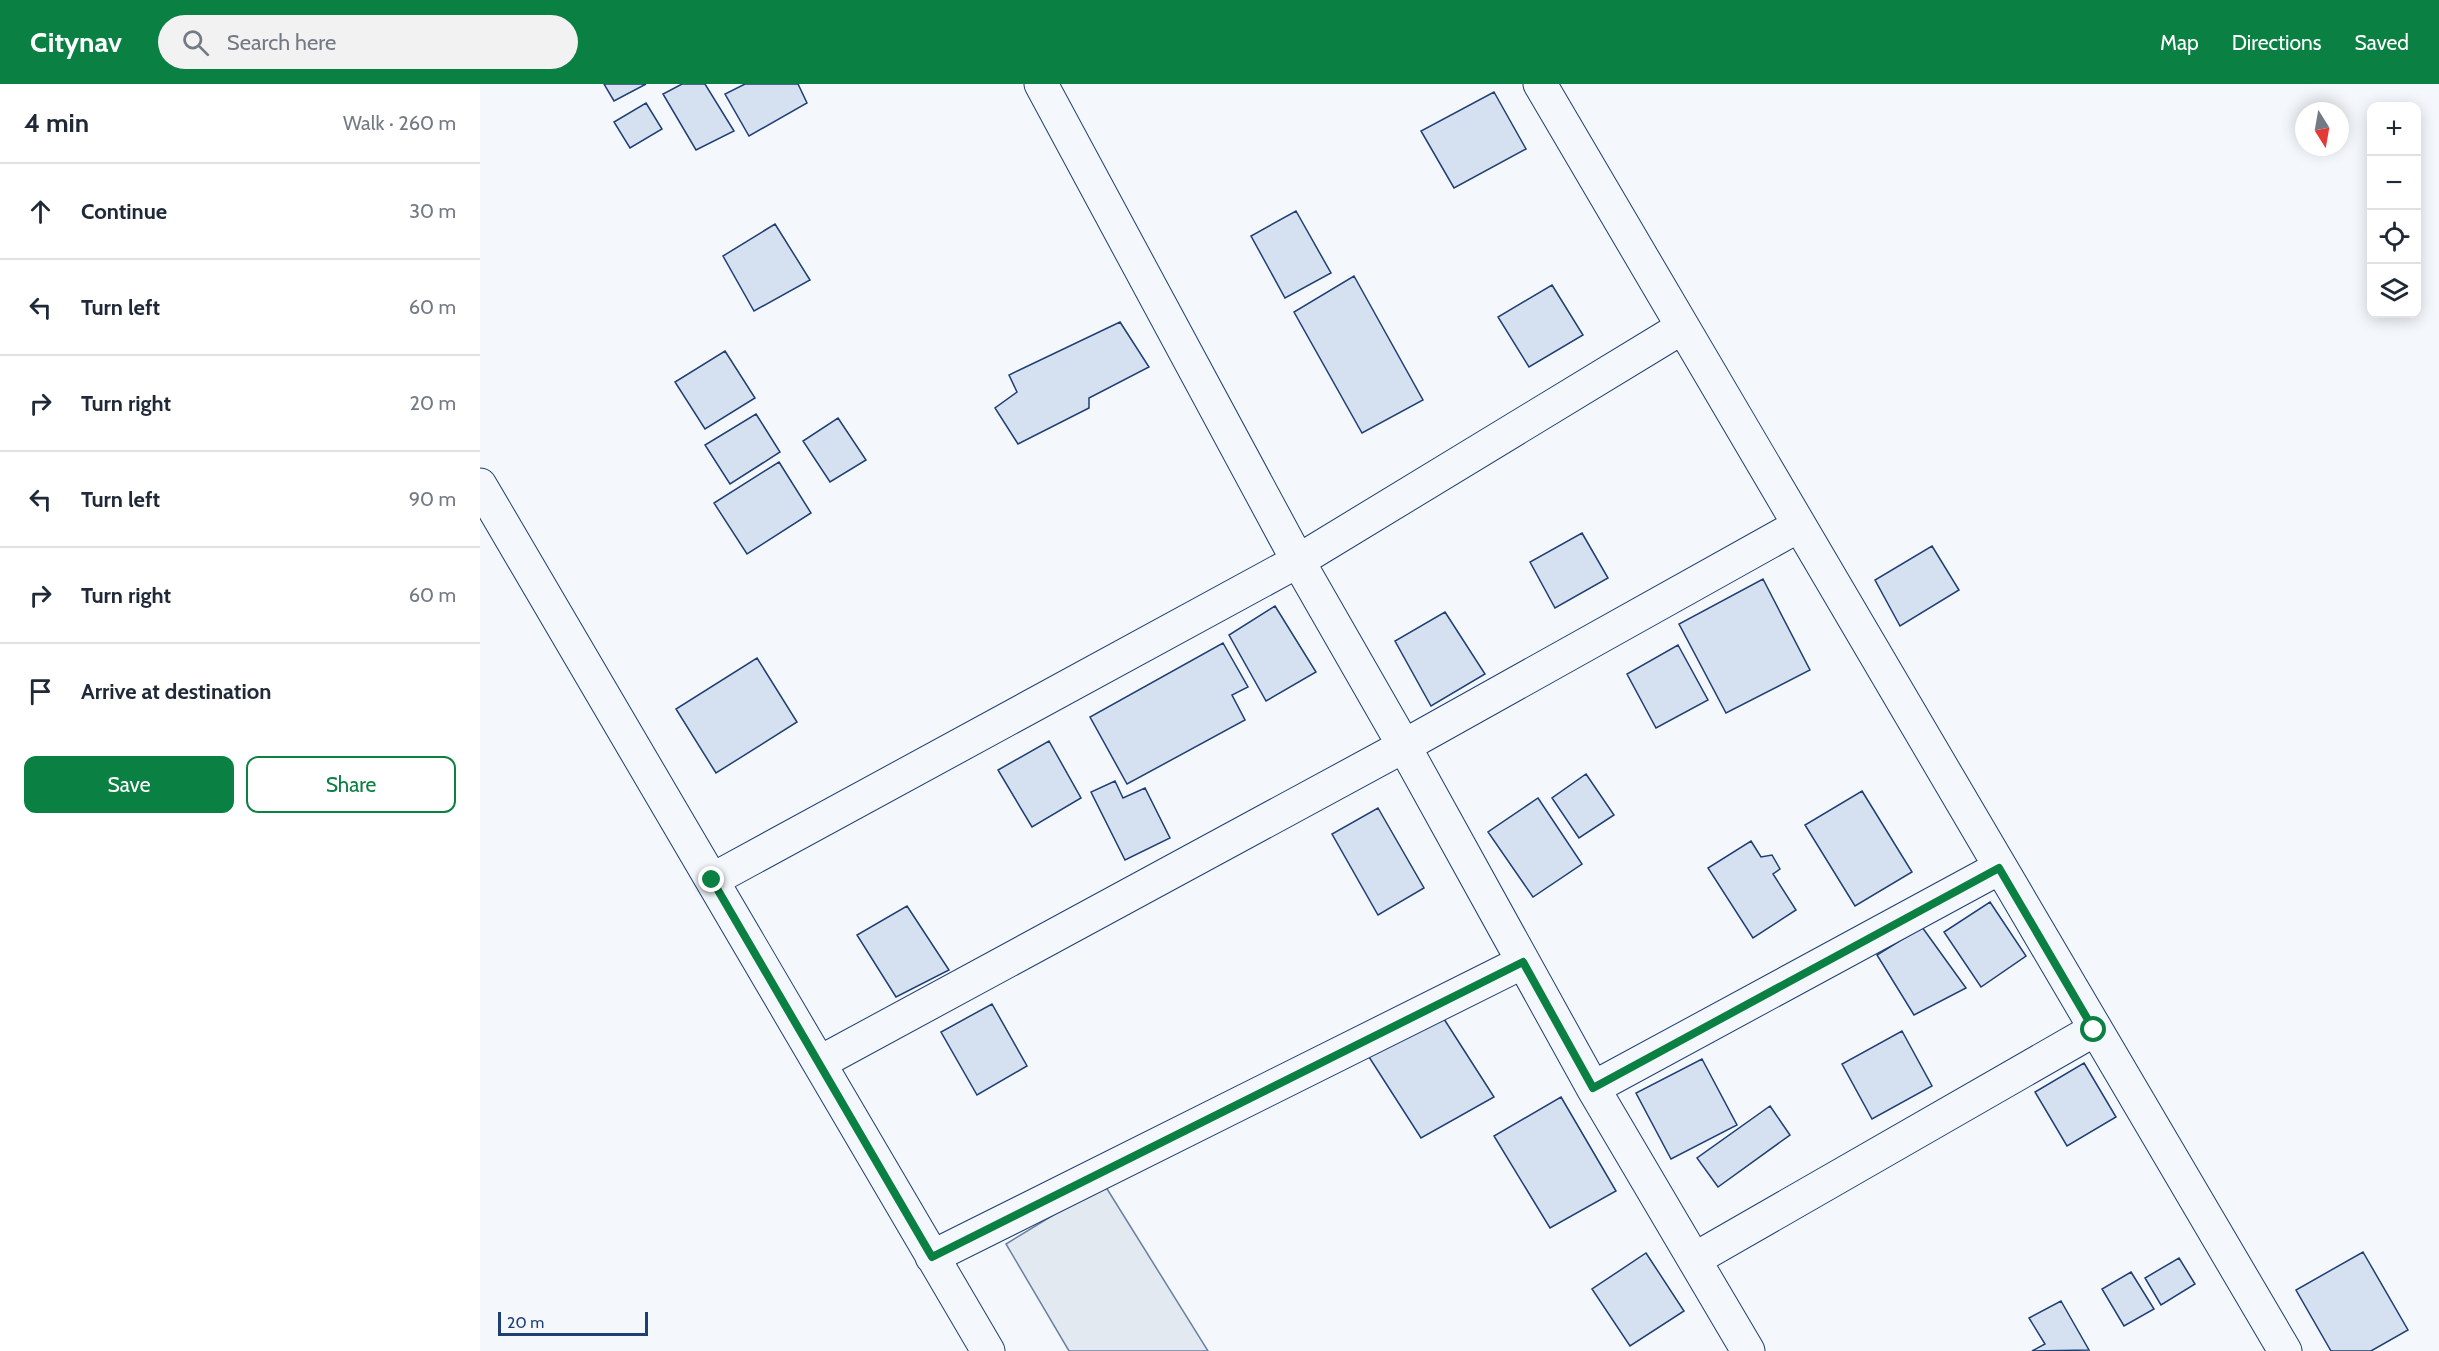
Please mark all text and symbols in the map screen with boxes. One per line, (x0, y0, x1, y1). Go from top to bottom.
search box (158, 15, 578, 69)
text: Citynav (30, 25, 122, 59)
icon: search (179, 26, 212, 59)
text: Search here (227, 29, 336, 56)
text: Map (2160, 30, 2199, 55)
text: Directions (2232, 30, 2321, 55)
text: Saved (2354, 30, 2409, 55)
north arrow (2295, 102, 2349, 156)
map controls (2367, 102, 2421, 318)
button: + (2367, 102, 2421, 156)
text: 4 min (24, 107, 89, 139)
text: Walk · 260 m (343, 111, 456, 135)
button: − (2367, 156, 2421, 210)
icon: ahead (24, 195, 57, 228)
text: Continue (81, 198, 167, 225)
text: 30 m (409, 199, 456, 223)
button: locate (2367, 210, 2421, 264)
button: layers (2367, 264, 2421, 318)
icon: left (24, 291, 57, 324)
text: Turn left (81, 294, 160, 321)
text: 60 m (409, 295, 456, 319)
icon: right (24, 387, 57, 420)
text: Turn right (81, 390, 171, 417)
text: 20 m (410, 391, 456, 415)
icon: left (24, 483, 57, 516)
text: Turn left (81, 486, 160, 513)
text: 90 m (409, 487, 456, 511)
icon: right (24, 579, 57, 612)
text: Turn right (81, 582, 171, 609)
text: 60 m (409, 583, 456, 607)
icon: arrive (24, 675, 57, 708)
text: Arrive at destination (81, 678, 271, 705)
button: Save (24, 756, 234, 813)
button: Share (246, 756, 456, 813)
route end (698, 866, 724, 892)
route start (2080, 1016, 2106, 1042)
scale bar (498, 1309, 648, 1336)
text: 20 m (507, 1313, 544, 1332)

